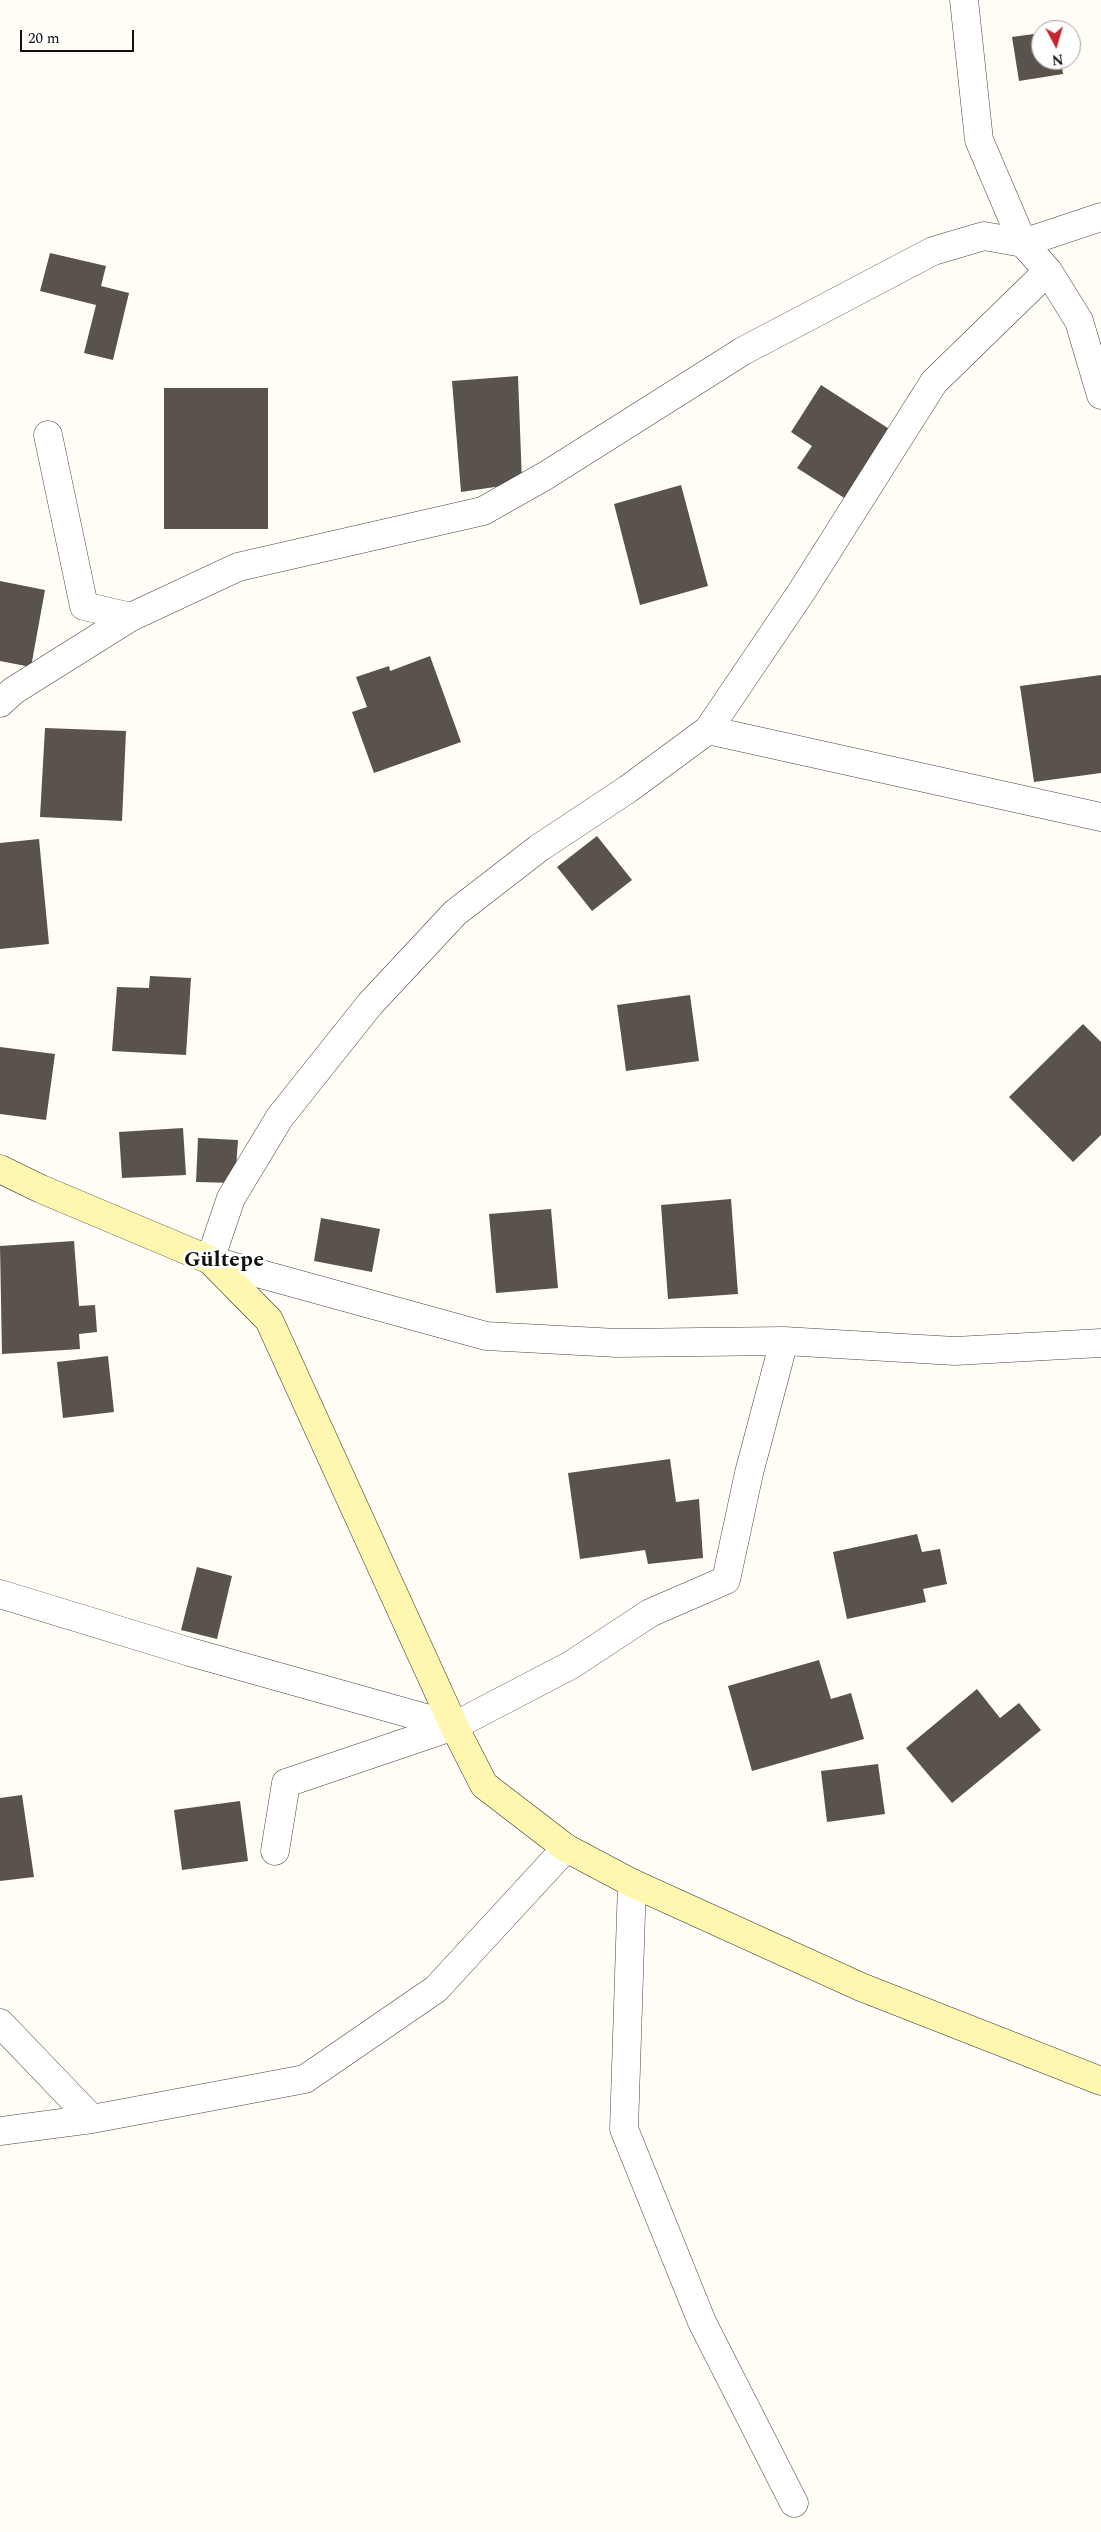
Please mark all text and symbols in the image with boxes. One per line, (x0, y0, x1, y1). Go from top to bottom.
scale bar (22, 20, 136, 52)
north arrow (1031, 20, 1081, 70)
text: 20 m (28, 27, 60, 50)
text: N (1051, 48, 1064, 70)
district label: Gültepe (184, 1249, 264, 1275)

